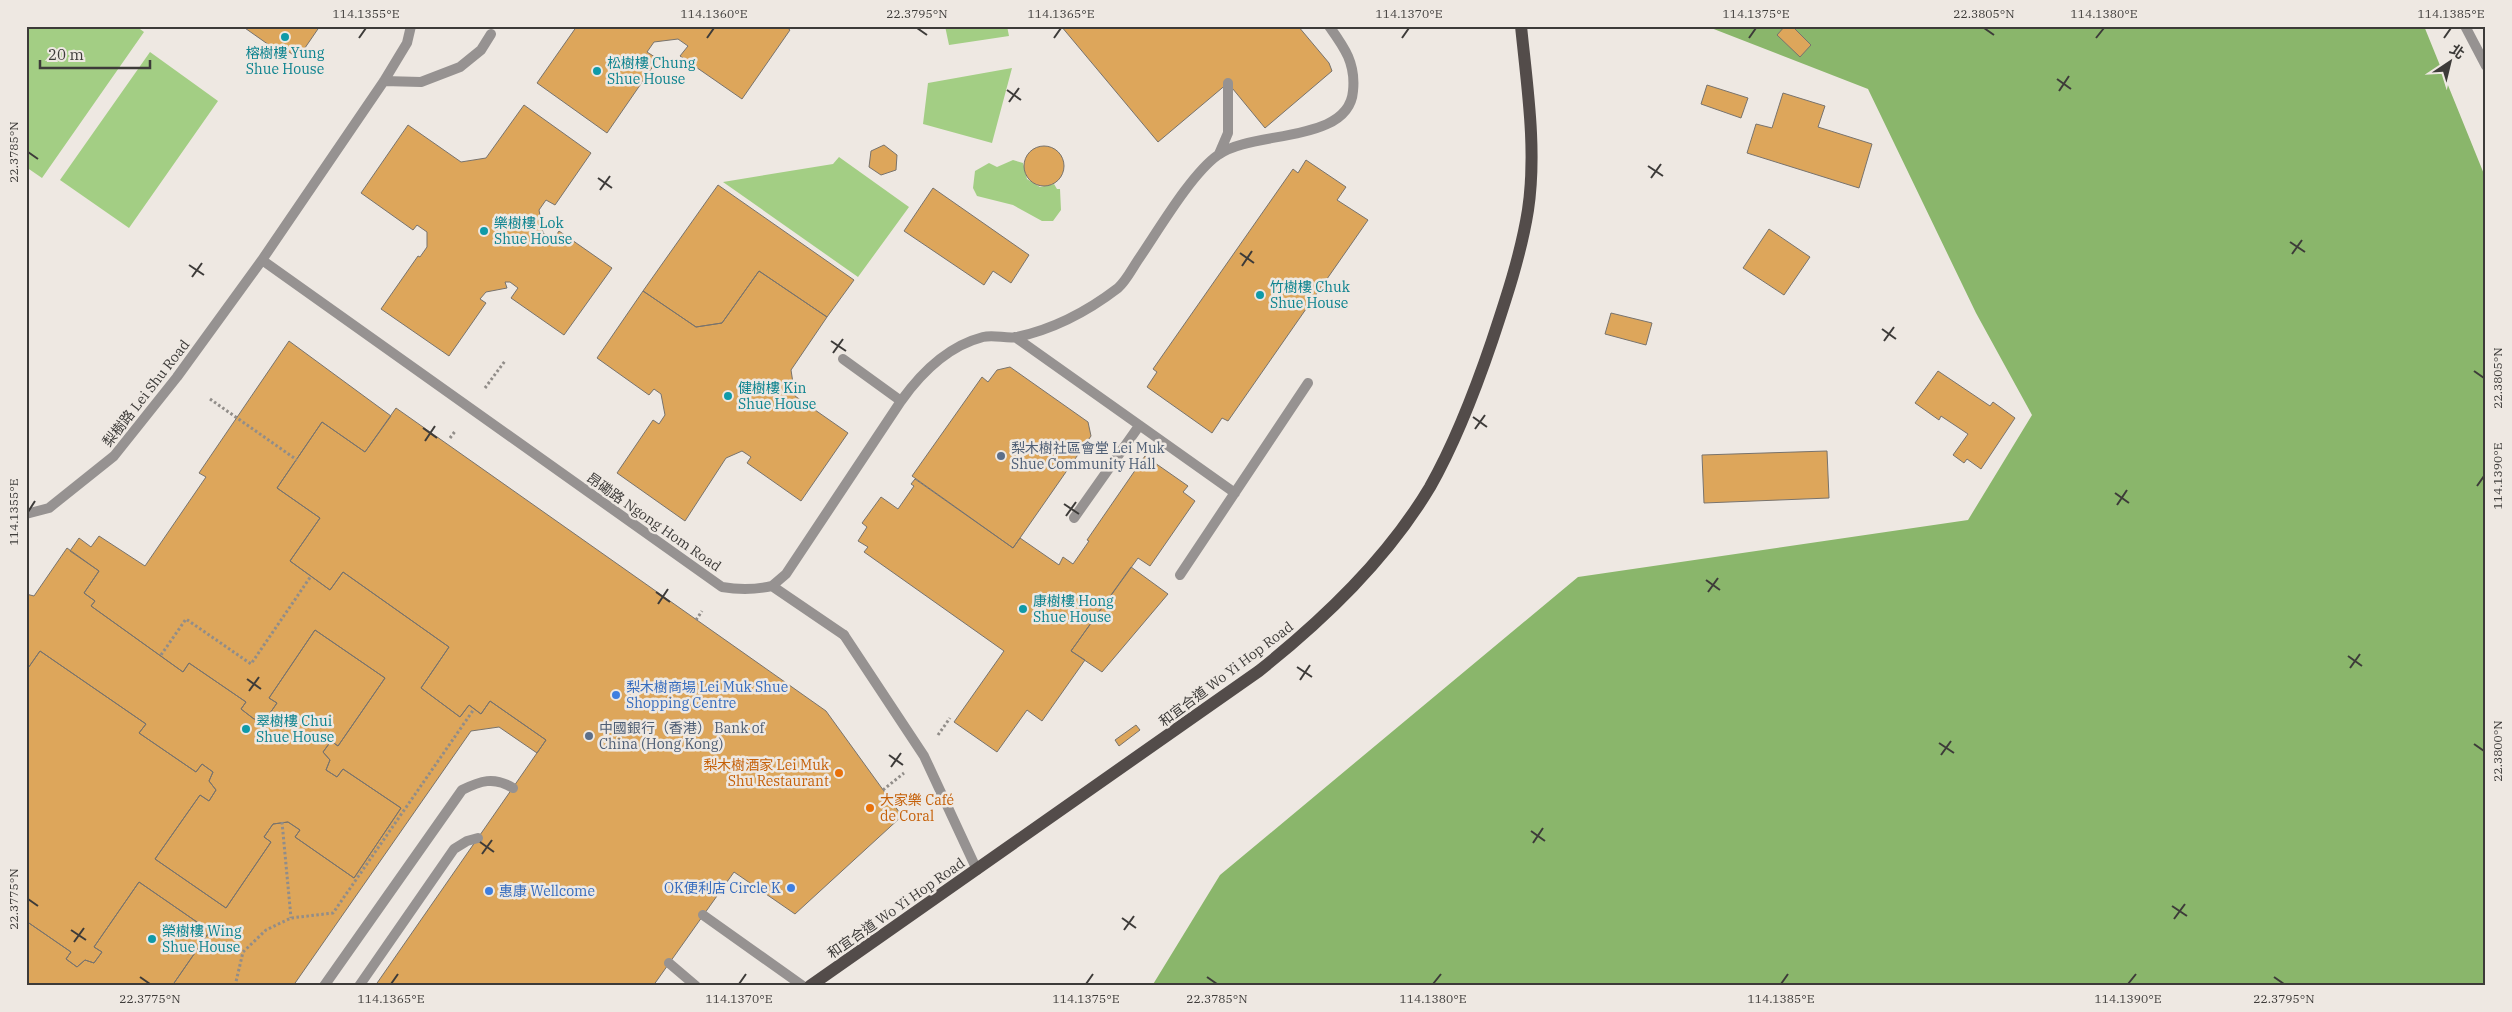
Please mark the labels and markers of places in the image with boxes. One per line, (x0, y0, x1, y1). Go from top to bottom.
marker: 榕樹樓 Yung Shue House (279, 31, 291, 43)
place label: 榕樹樓 Yung Shue House (246, 44, 325, 78)
place label: 松樹樓 Chung Shue House (607, 54, 696, 88)
marker: 松樹樓 Chung Shue House (591, 65, 603, 77)
place label: 樂樹樓 Lok Shue House (494, 214, 572, 248)
marker: 樂樹樓 Lok Shue House (478, 225, 490, 237)
place label: 竹樹樓 Chuk Shue House (1270, 278, 1351, 312)
marker: 竹樹樓 Chuk Shue House (1254, 289, 1266, 301)
place label: 健樹樓 Kin Shue House (738, 379, 816, 413)
marker: 健樹樓 Kin Shue House (722, 390, 734, 402)
place label: 梨木樹社區會堂 Lei Muk Shue Community Hall (1011, 439, 1166, 473)
marker: 梨木樹社區會堂 Lei Muk Shue Community Hall (995, 450, 1007, 462)
place label: 康樹樓 Hong Shue House (1033, 592, 1114, 626)
marker: 康樹樓 Hong Shue House (1017, 603, 1029, 615)
place label: 梨木樹商場 Lei Muk Shue Shopping Centre (626, 678, 788, 712)
marker: 梨木樹商場 Lei Muk Shue Shopping Centre (610, 689, 622, 701)
place label: 翠樹樓 Chui Shue House (256, 712, 334, 746)
place label: 中國銀行（香港） Bank of China (Hong Kong) (599, 719, 765, 753)
marker: 翠樹樓 Chui Shue House (240, 723, 252, 735)
marker: 中國銀行（香港） Bank of China (Hong Kong) (583, 730, 595, 742)
place label: 梨木樹酒家 Lei Muk Shu Restaurant (703, 756, 830, 790)
marker: 梨木樹酒家 Lei Muk Shu Restaurant (833, 767, 845, 779)
place label: 大家樂 Café de Coral (880, 791, 954, 825)
marker: 大家樂 Café de Coral (864, 802, 876, 814)
place label: OK便利店 Circle K (664, 879, 781, 897)
place label: 惠康 Wellcome (499, 882, 595, 900)
marker: OK便利店 Circle K (785, 882, 797, 894)
marker: 惠康 Wellcome (483, 885, 495, 897)
place label: 榮樹樓 Wing Shue House (162, 922, 242, 956)
marker: 榮樹樓 Wing Shue House (146, 933, 158, 945)

